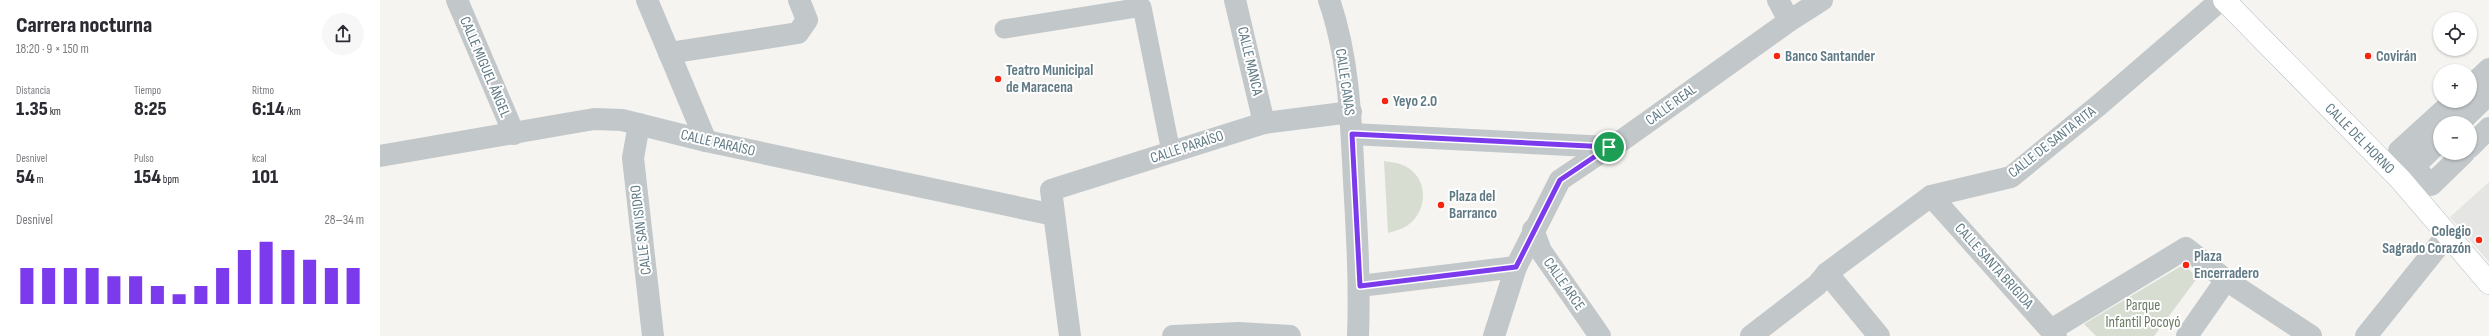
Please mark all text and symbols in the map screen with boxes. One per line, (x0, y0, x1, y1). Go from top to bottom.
text: Carrera nocturna (16, 12, 152, 39)
map controls (2433, 12, 2477, 160)
button: locate (2433, 12, 2477, 56)
button: share (322, 13, 364, 55)
street label: CALLE MIGUEL ÁNGEL (455, 14, 515, 121)
street label: CALLE MANCA (1233, 25, 1267, 98)
text: 18:20 · 9 × 150 m (16, 41, 89, 57)
street label: CALLE CANAS (1331, 47, 1359, 117)
place label: Banco Santander (1785, 47, 1876, 66)
place label: Covirán (2376, 47, 2417, 66)
marker: Banco Santander (1772, 51, 1782, 61)
marker: Covirán (2363, 51, 2373, 61)
place label: Teatro Municipal de Maracena (1006, 61, 1093, 97)
button: + (2433, 64, 2477, 108)
marker: Teatro Municipal de Maracena (993, 74, 1003, 84)
street label: CALLE REAL (1642, 80, 1701, 130)
text: Distancia (16, 84, 50, 97)
text: Tiempo (134, 84, 161, 97)
text: Ritmo (252, 84, 274, 97)
place label: Yeyo 2.0 (1393, 92, 1437, 111)
marker: Yeyo 2.0 (1380, 96, 1390, 106)
text: 1.35 (16, 97, 48, 121)
text: 8:25 (134, 97, 167, 121)
text: 6:14 (252, 97, 285, 121)
street label: CALLE DEL HORNO (2321, 99, 2399, 178)
street label: CALLE DE SANTA RITA (2004, 102, 2100, 182)
text: km (48, 105, 61, 118)
text: /km (285, 105, 301, 118)
button: − (2433, 116, 2477, 160)
street label: CALLE PARAÍSO (679, 125, 757, 161)
street label: CALLE PARAÍSO (1148, 126, 1226, 168)
pin (1592, 130, 1626, 164)
icon: arrive (1598, 136, 1620, 158)
text: Desnivel (16, 152, 47, 165)
text: Pulso (134, 152, 154, 165)
text: kcal (252, 152, 267, 165)
text: 54 (16, 165, 35, 189)
text: 154 (134, 165, 161, 189)
text: 101 (252, 165, 278, 189)
text: m (35, 173, 44, 186)
text: bpm (161, 173, 179, 186)
street label: CALLE SAN ISIDRO (626, 184, 656, 276)
place label: Plaza del Barranco (1449, 187, 1497, 223)
marker: Plaza del Barranco (1436, 200, 1446, 210)
text: Desnivel (16, 212, 53, 228)
text: 28–34 m (324, 212, 364, 228)
street label: CALLE SANTA BRIGIDA (1950, 219, 2038, 313)
place label: Colegio Sagrado Corazón (2382, 222, 2471, 258)
marker: Colegio Sagrado Corazón (2474, 235, 2484, 245)
place label: Plaza Encerradero (2194, 247, 2259, 283)
street label: CALLE ARCE (1539, 254, 1589, 314)
marker: Plaza Encerradero (2181, 260, 2191, 270)
park label: Parque Infantil Pocoyó (2106, 296, 2180, 332)

